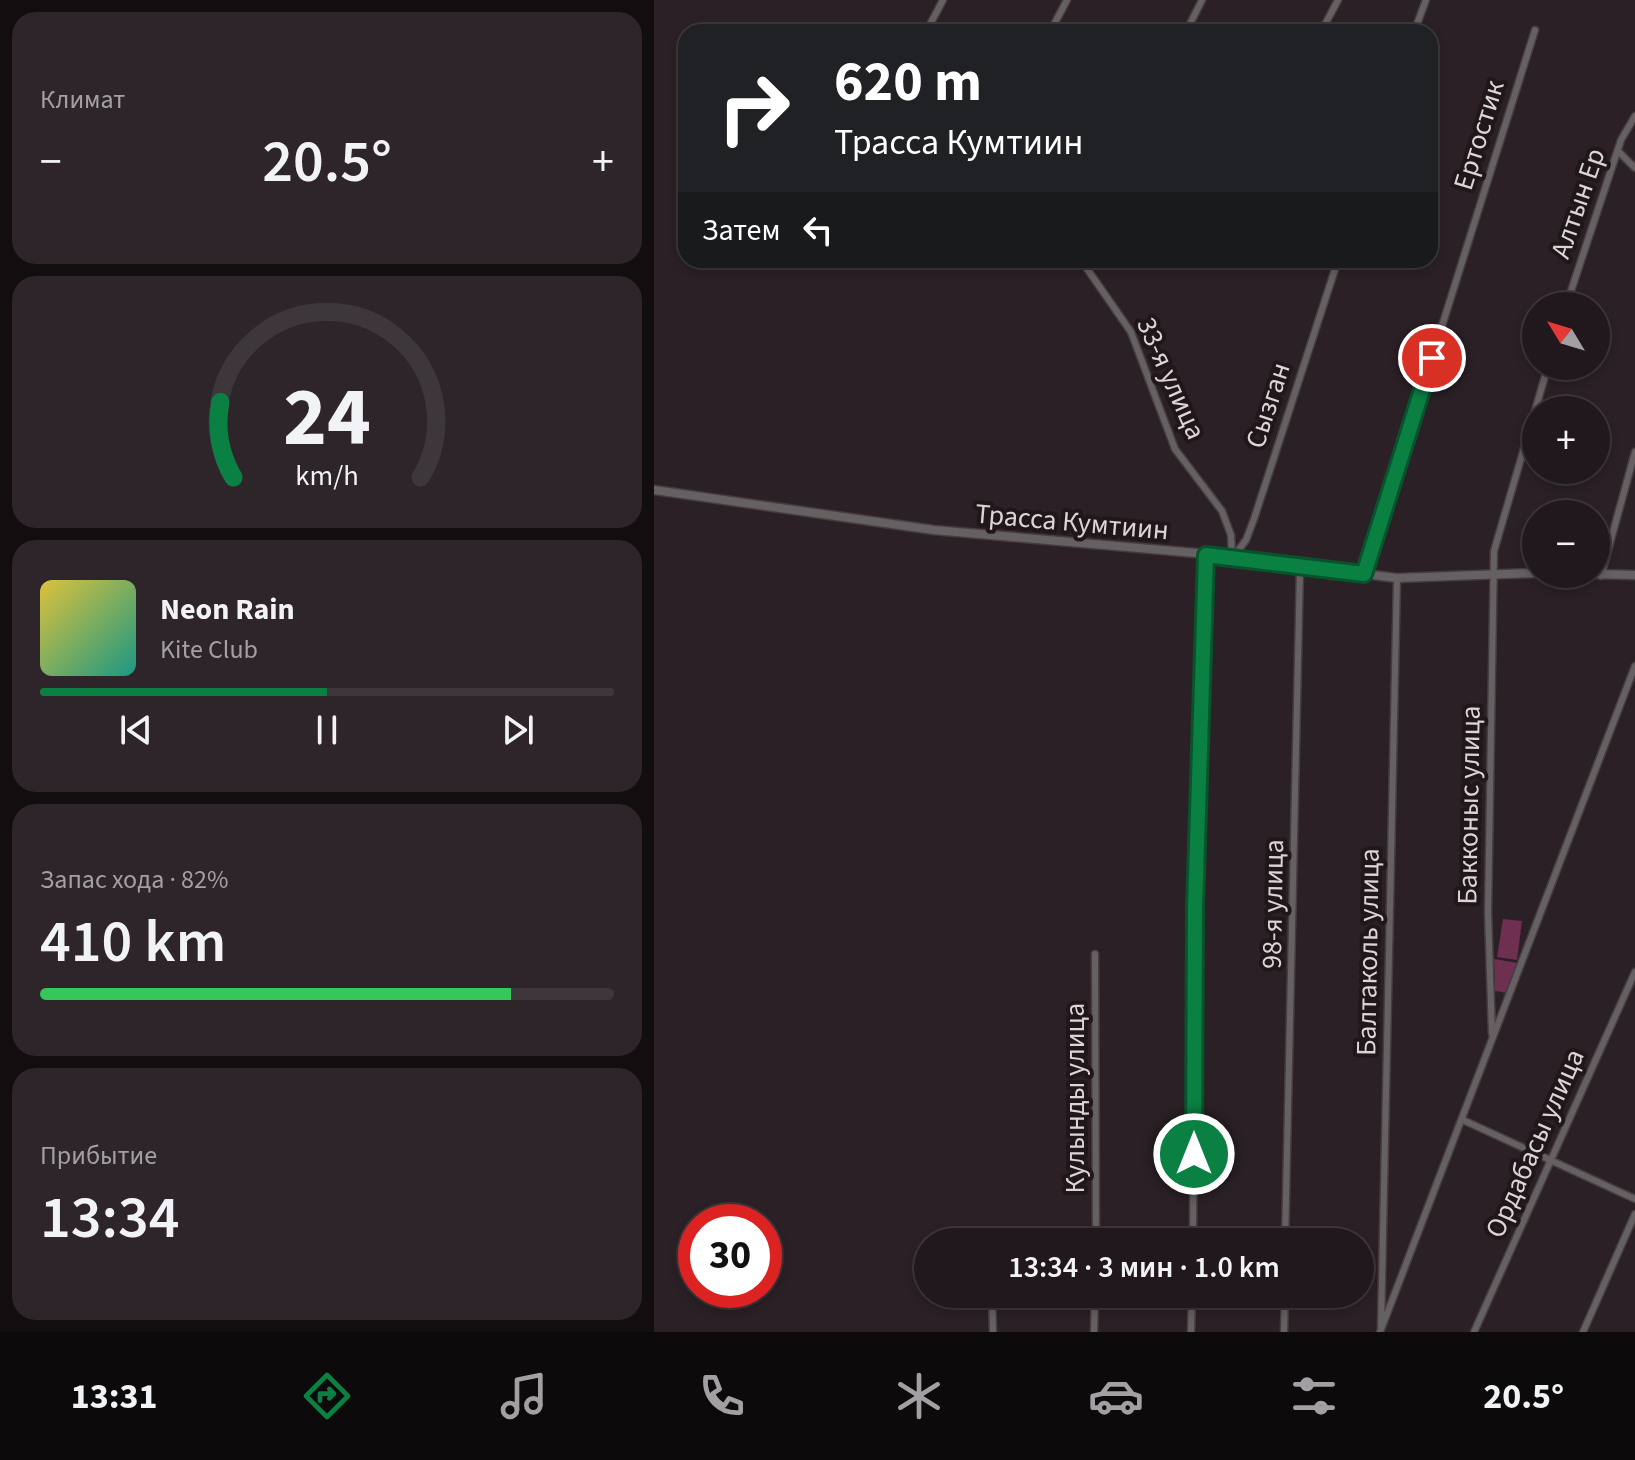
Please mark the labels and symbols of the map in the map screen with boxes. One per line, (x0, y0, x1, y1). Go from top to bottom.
street label: Ертостик (1443, 76, 1515, 195)
street label: Алтын Ер (1540, 143, 1615, 264)
north arrow (1522, 292, 1610, 380)
street label: 33-я улица (1126, 311, 1216, 446)
pin (1398, 324, 1466, 392)
street label: Сызган (1235, 357, 1301, 453)
street label: Трасса Кумтиин (973, 494, 1170, 550)
street label: Бакконыс улица (1447, 705, 1491, 905)
street label: 98-я улица (1252, 839, 1294, 969)
street label: Балтаколь улица (1346, 848, 1390, 1056)
street label: Кулынды улица (1055, 1003, 1095, 1193)
street label: Ордабасы улица (1475, 1043, 1594, 1244)
position arrow (1152, 1112, 1236, 1196)
speed limit sign: 30 (678, 1204, 782, 1308)

